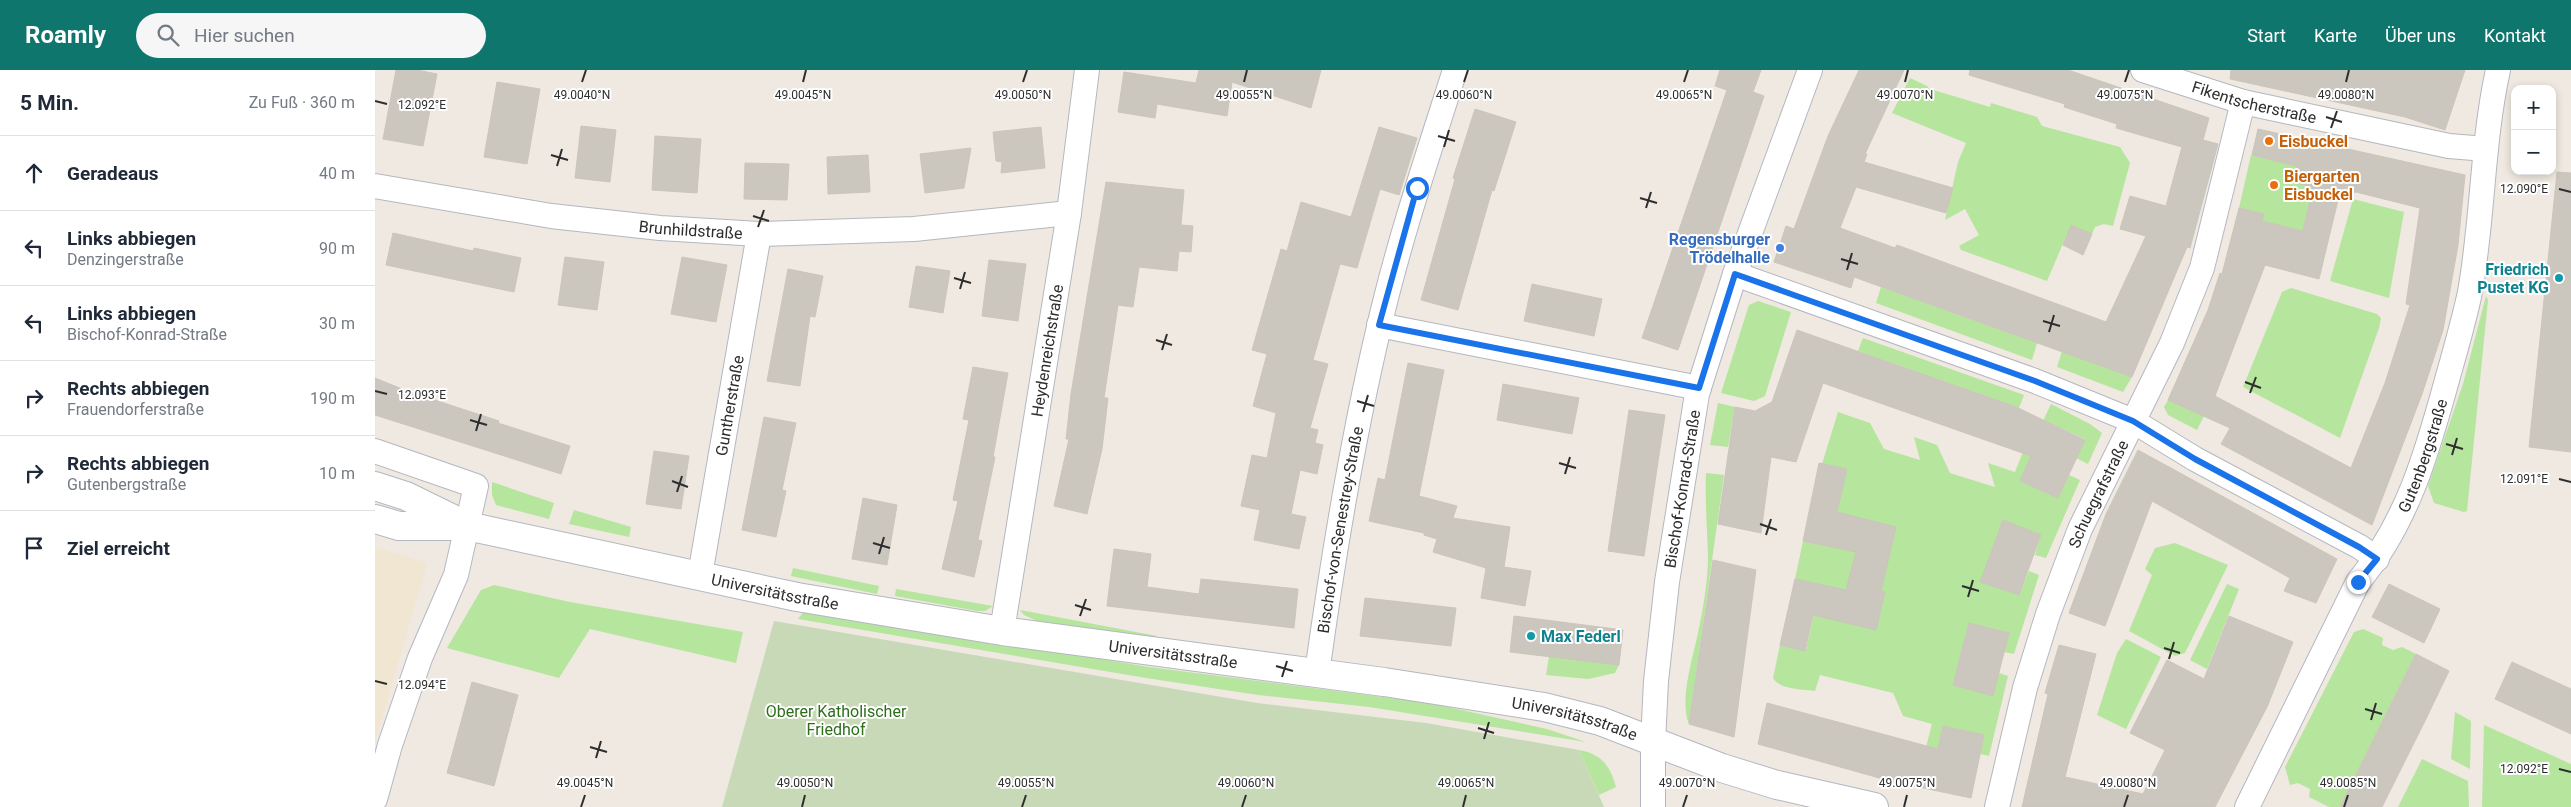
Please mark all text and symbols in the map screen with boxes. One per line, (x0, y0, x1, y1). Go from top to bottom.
search box (136, 13, 486, 58)
text: Roamly (25, 21, 106, 49)
icon: search (154, 21, 182, 49)
text: Hier suchen (194, 24, 295, 47)
text: Start (2247, 25, 2286, 46)
text: Karte (2314, 25, 2357, 46)
text: Über uns (2385, 25, 2456, 46)
text: Kontakt (2484, 25, 2546, 46)
street label: Fikentscherstraße (2190, 77, 2318, 127)
map controls (2511, 85, 2556, 175)
button: + (2511, 85, 2556, 130)
text: 49.0040°N (554, 88, 610, 102)
text: 49.0045°N (775, 88, 831, 102)
text: 49.0050°N (995, 88, 1051, 102)
text: 49.0055°N (1216, 88, 1272, 102)
text: 49.0060°N (1436, 88, 1492, 102)
text: 49.0065°N (1656, 88, 1712, 102)
text: 49.0070°N (1877, 88, 1933, 102)
text: 49.0075°N (2097, 88, 2153, 102)
text: 49.0080°N (2318, 88, 2374, 102)
text: 5 Min. (20, 91, 79, 115)
text: Zu Fuß · 360 m (249, 93, 355, 112)
text: 12.092°E (398, 98, 446, 112)
button: − (2511, 130, 2556, 175)
place label: Eisbuckel (2279, 132, 2348, 151)
marker: Eisbuckel (2263, 135, 2275, 147)
icon: ahead (20, 159, 48, 187)
text: Geradeaus (67, 162, 159, 185)
text: 40 m (319, 164, 355, 183)
place label: Biergarten Eisbuckel (2284, 167, 2360, 204)
route start (1406, 177, 1429, 200)
marker: Biergarten Eisbuckel (2268, 179, 2280, 191)
text: 12.090°E (2500, 182, 2548, 196)
street label: Brunhildstraße (638, 217, 743, 243)
text: Links abbiegen (67, 227, 196, 250)
place label: Regensburger Trödelhalle (1669, 230, 1770, 267)
icon: left (20, 234, 48, 262)
text: 90 m (319, 239, 355, 258)
marker: Regensburger Trödelhalle (1774, 242, 1786, 254)
text: Denzingerstraße (67, 250, 184, 269)
place label: Friedrich Pustet KG (2477, 260, 2549, 297)
marker: Friedrich Pustet KG (2553, 272, 2565, 284)
street label: Heydenreichstraße (1027, 283, 1067, 418)
text: Links abbiegen (67, 302, 196, 325)
icon: left (20, 309, 48, 337)
text: 30 m (319, 314, 355, 333)
text: Bischof-Konrad-Straße (67, 325, 227, 344)
street label: Guntherstraße (712, 354, 748, 457)
text: Rechts abbiegen (67, 377, 209, 400)
icon: right (20, 384, 48, 412)
text: 12.093°E (398, 388, 446, 402)
text: 190 m (310, 389, 355, 408)
street label: Gutenbergstraße (2394, 397, 2451, 516)
text: Frauendorferstraße (67, 400, 204, 419)
street label: Bischof-Konrad-Straße (1660, 408, 1704, 569)
street label: Bischof-von-Senestrey-Straße (1314, 425, 1367, 635)
street label: Schuegrafstraße (2065, 437, 2133, 551)
text: Rechts abbiegen (67, 452, 209, 475)
icon: right (20, 459, 48, 487)
text: 10 m (319, 464, 355, 483)
text: 12.091°E (2500, 472, 2548, 486)
text: Gutenbergstraße (67, 475, 186, 494)
icon: arrive (20, 534, 48, 562)
text: Ziel erreicht (67, 537, 170, 560)
street label: Universitätsstraße (710, 570, 840, 614)
route end (2347, 571, 2370, 594)
place label: Max Federl (1541, 627, 1621, 646)
marker: Max Federl (1525, 630, 1537, 642)
street label: Universitätsstraße (1108, 636, 1239, 672)
text: 12.094°E (398, 678, 446, 692)
street label: Universitätsstraße (1510, 693, 1640, 744)
park label: Oberer Katholischer Friedhof (766, 702, 907, 739)
text: 12.092°E (2500, 762, 2548, 776)
text: 49.0045°N (557, 776, 613, 790)
text: 49.0050°N (777, 776, 833, 790)
text: 49.0055°N (998, 776, 1054, 790)
text: 49.0060°N (1218, 776, 1274, 790)
text: 49.0065°N (1438, 776, 1494, 790)
text: 49.0070°N (1659, 776, 1715, 790)
text: 49.0075°N (1879, 776, 1935, 790)
text: 49.0080°N (2100, 776, 2156, 790)
text: 49.0085°N (2320, 776, 2376, 790)

